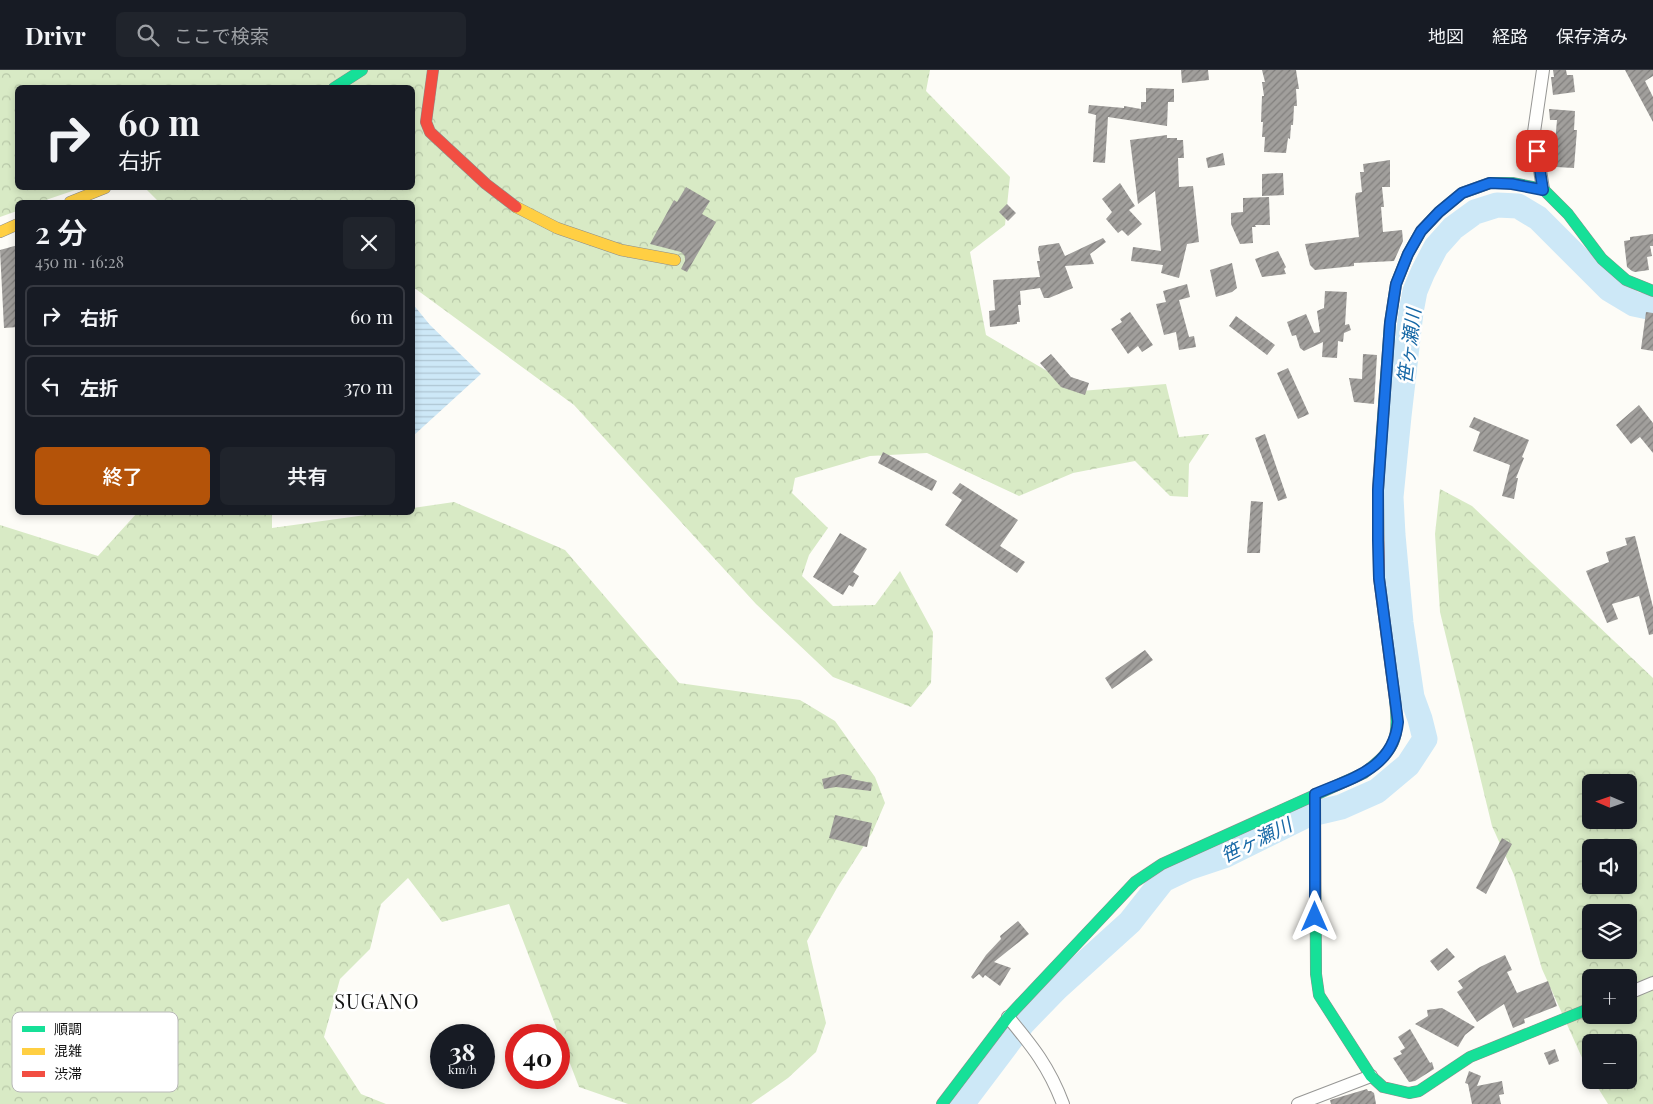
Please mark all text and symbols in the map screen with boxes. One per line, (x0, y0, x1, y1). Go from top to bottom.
search box (116, 12, 466, 57)
text: Drivr (25, 19, 86, 51)
icon: search (134, 21, 162, 49)
text: ここで検索 (174, 22, 269, 48)
text: 地図 (1428, 24, 1464, 48)
text: 経路 (1492, 24, 1528, 48)
text: 保存済み (1556, 24, 1628, 48)
text: 60 m (118, 98, 200, 145)
icon: right (35, 105, 100, 170)
pin (1516, 130, 1558, 172)
icon: arrive (1523, 137, 1551, 165)
text: 右折 (118, 145, 162, 175)
text: 2 分 (35, 212, 87, 252)
button: close (343, 217, 395, 269)
text: 450 m · 16:28 (35, 251, 124, 272)
icon: right (37, 302, 65, 330)
text: 60 m (350, 303, 393, 329)
text: 右折 (80, 304, 118, 330)
water label: 笹ヶ瀬川 (1390, 305, 1426, 385)
icon: left (37, 372, 65, 400)
text: 370 m (344, 373, 393, 399)
text: 左折 (80, 374, 118, 400)
button: 終了 (35, 447, 210, 505)
button: 共有 (220, 447, 395, 505)
north arrow (1582, 774, 1638, 829)
map controls (1582, 774, 1637, 1089)
water label: 笹ヶ瀬川 (1216, 810, 1297, 867)
button: sound (1582, 839, 1637, 894)
position arrow (1288, 890, 1340, 942)
button: layers (1582, 904, 1637, 959)
button: + (1582, 969, 1637, 1024)
district label: SUGANO (334, 987, 420, 1014)
legend (12, 1012, 178, 1092)
text: 順調 (54, 1019, 82, 1038)
speed limit sign: 40 (505, 1024, 570, 1089)
text: 38 (449, 1034, 476, 1067)
button: − (1582, 1034, 1637, 1089)
text: 混雑 (54, 1041, 82, 1060)
text: km/h (448, 1061, 477, 1077)
text: 渋滞 (54, 1064, 82, 1083)

